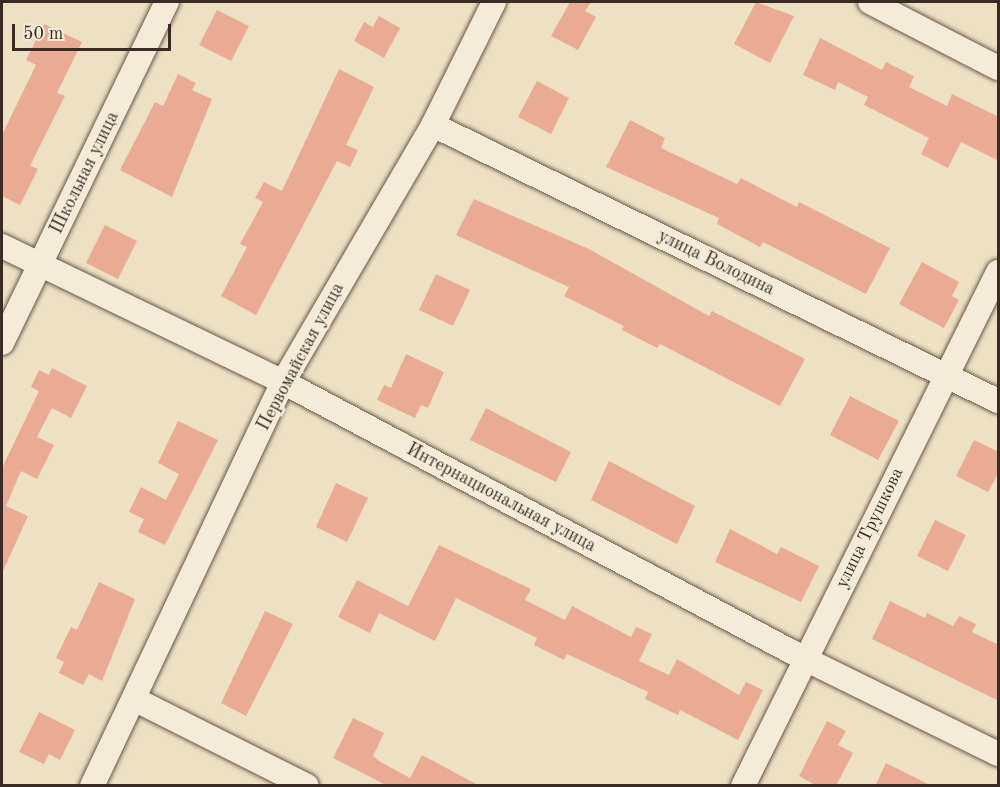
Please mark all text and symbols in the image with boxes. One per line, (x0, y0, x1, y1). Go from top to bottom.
scale bar (15, 12, 174, 50)
text: 50 m (23, 25, 63, 43)
street label: Школьная улица (46, 108, 124, 238)
street label: улица Володина (654, 225, 778, 301)
street label: Первомайская улица (253, 279, 349, 435)
street label: Интернациональная улица (403, 439, 599, 557)
street label: улица Трушкова (831, 464, 909, 592)

